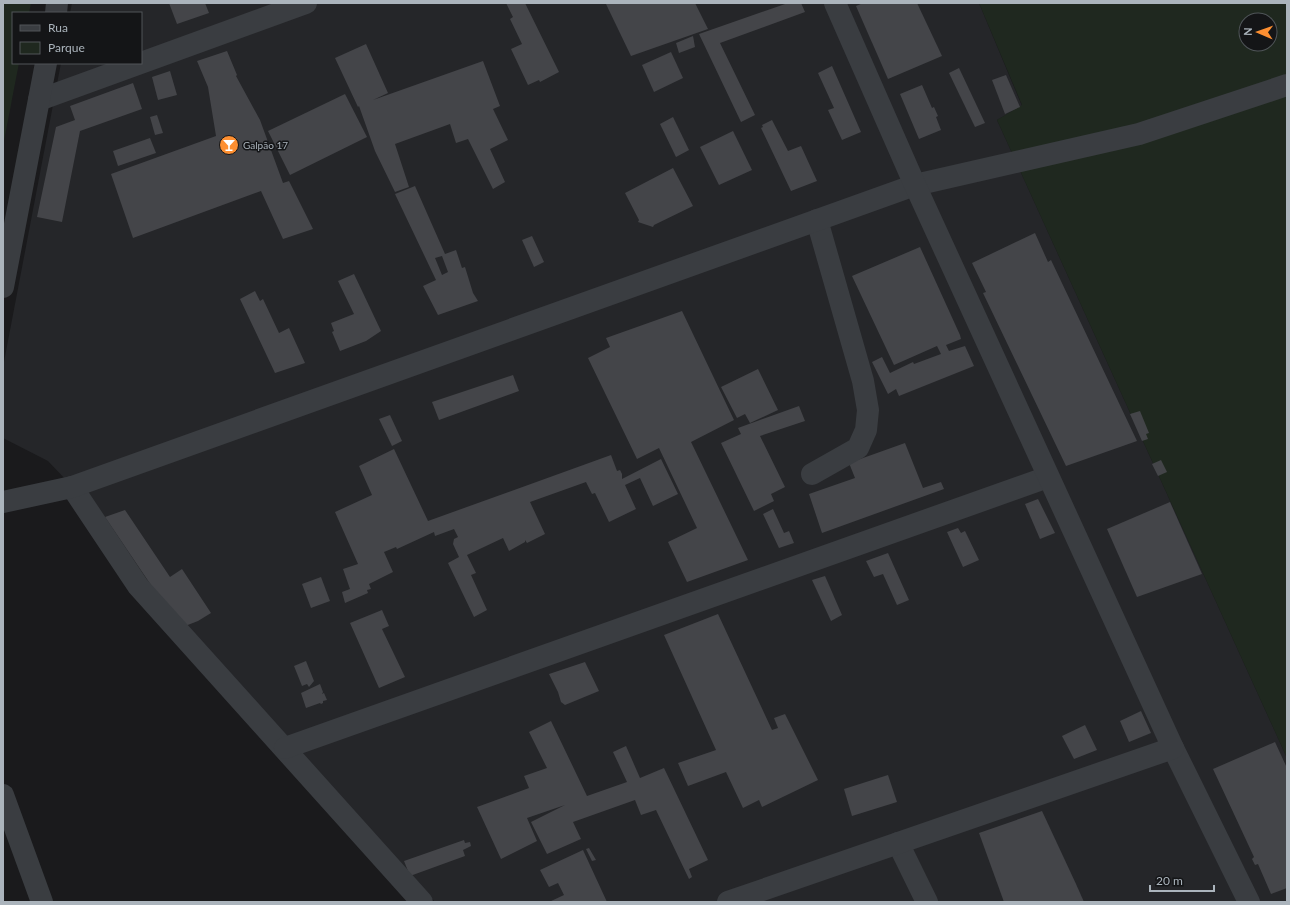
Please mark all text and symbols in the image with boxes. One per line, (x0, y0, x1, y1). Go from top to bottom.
legend (12, 12, 142, 64)
north arrow (1238, 12, 1278, 52)
text: Rua (48, 20, 68, 35)
text: N (1241, 27, 1254, 36)
text: Parque (48, 40, 85, 55)
bar icon: Galpão 17 (218, 134, 240, 156)
place label: Galpão 17 (243, 139, 288, 151)
scale bar (1150, 867, 1214, 893)
text: 20 m (1156, 873, 1183, 888)

